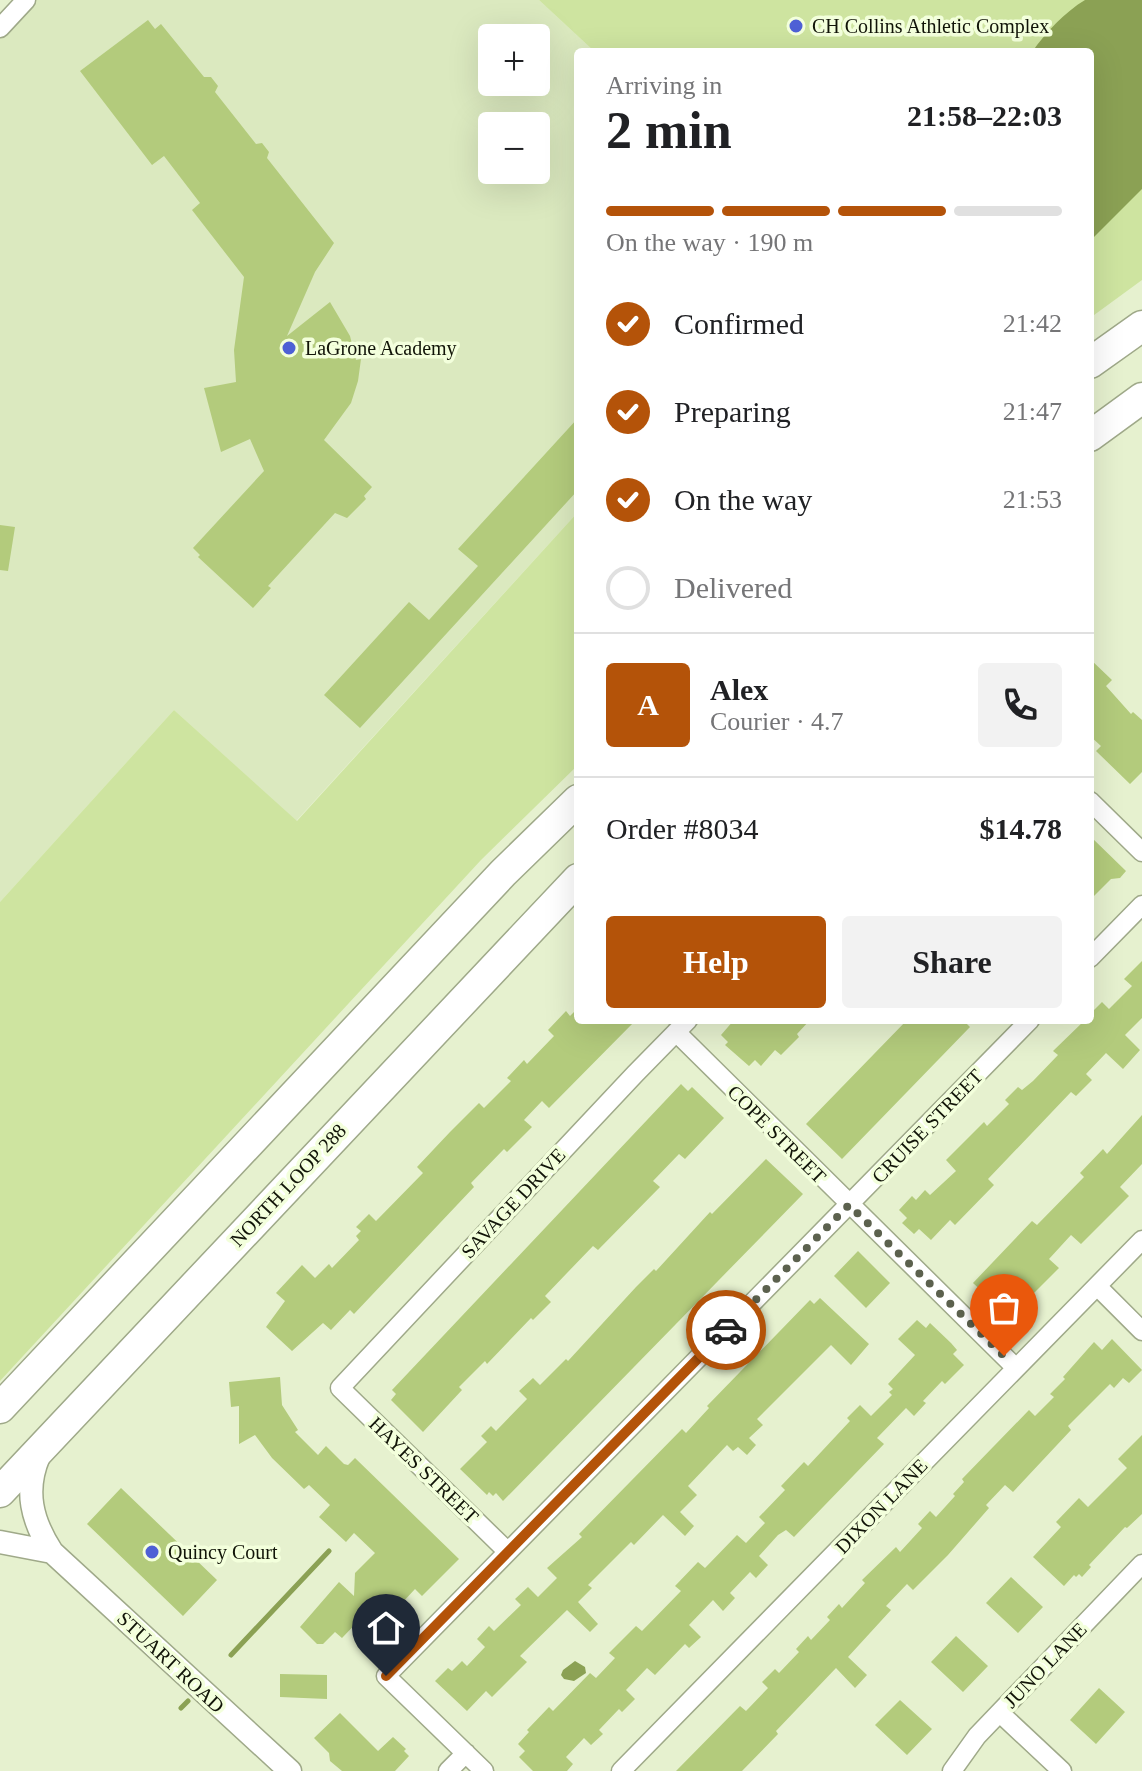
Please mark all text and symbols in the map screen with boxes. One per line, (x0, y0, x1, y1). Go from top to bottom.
place label: CH Collins Athletic Complex (812, 15, 1049, 38)
marker: CH Collins Athletic Complex (787, 17, 805, 35)
map controls (478, 24, 550, 184)
button: + (478, 24, 550, 96)
text: Arriving in (606, 71, 722, 100)
text: 21:58–22:03 (907, 99, 1062, 132)
text: 2 min (606, 102, 732, 159)
button: − (478, 112, 550, 184)
text: On the way · 190 m (606, 228, 813, 257)
icon: check (606, 302, 650, 346)
text: Confirmed (674, 307, 804, 340)
text: 21:42 (1003, 309, 1062, 338)
place label: LaGrone Academy (305, 337, 457, 360)
marker: LaGrone Academy (280, 339, 298, 357)
icon: check (606, 390, 650, 434)
text: Preparing (674, 395, 791, 428)
text: 21:47 (1003, 397, 1062, 426)
icon: check (606, 478, 650, 522)
text: On the way (674, 483, 812, 516)
text: 21:53 (1003, 485, 1062, 514)
text: Delivered (674, 571, 792, 604)
button: phone (978, 663, 1062, 747)
text: Alex (710, 673, 768, 706)
text: A (637, 688, 659, 721)
text: Courier · 4.7 (710, 707, 844, 736)
text: Order #8034 (606, 812, 758, 845)
text: $14.78 (980, 812, 1062, 845)
button: Help (606, 916, 826, 1008)
button: Share (842, 916, 1062, 1008)
street label: CRUISE STREET (867, 1065, 987, 1187)
street label: COPE STREET (723, 1080, 831, 1188)
street label: NORTH LOOP 288 (226, 1119, 350, 1251)
street label: SAVAGE DRIVE (457, 1144, 569, 1262)
pin (970, 1274, 1038, 1356)
icon: bag (982, 1286, 1026, 1330)
courier (686, 1290, 766, 1370)
icon: car (704, 1308, 748, 1352)
street label: HAYES STREET (365, 1412, 483, 1528)
street label: DIXON LANE (830, 1454, 932, 1558)
place label: Quincy Court (168, 1541, 278, 1564)
marker: Quincy Court (143, 1543, 161, 1561)
pin (352, 1594, 420, 1676)
icon: home (364, 1606, 408, 1650)
street label: STUART ROAD (113, 1607, 229, 1717)
street label: JUNO LANE (999, 1618, 1091, 1712)

